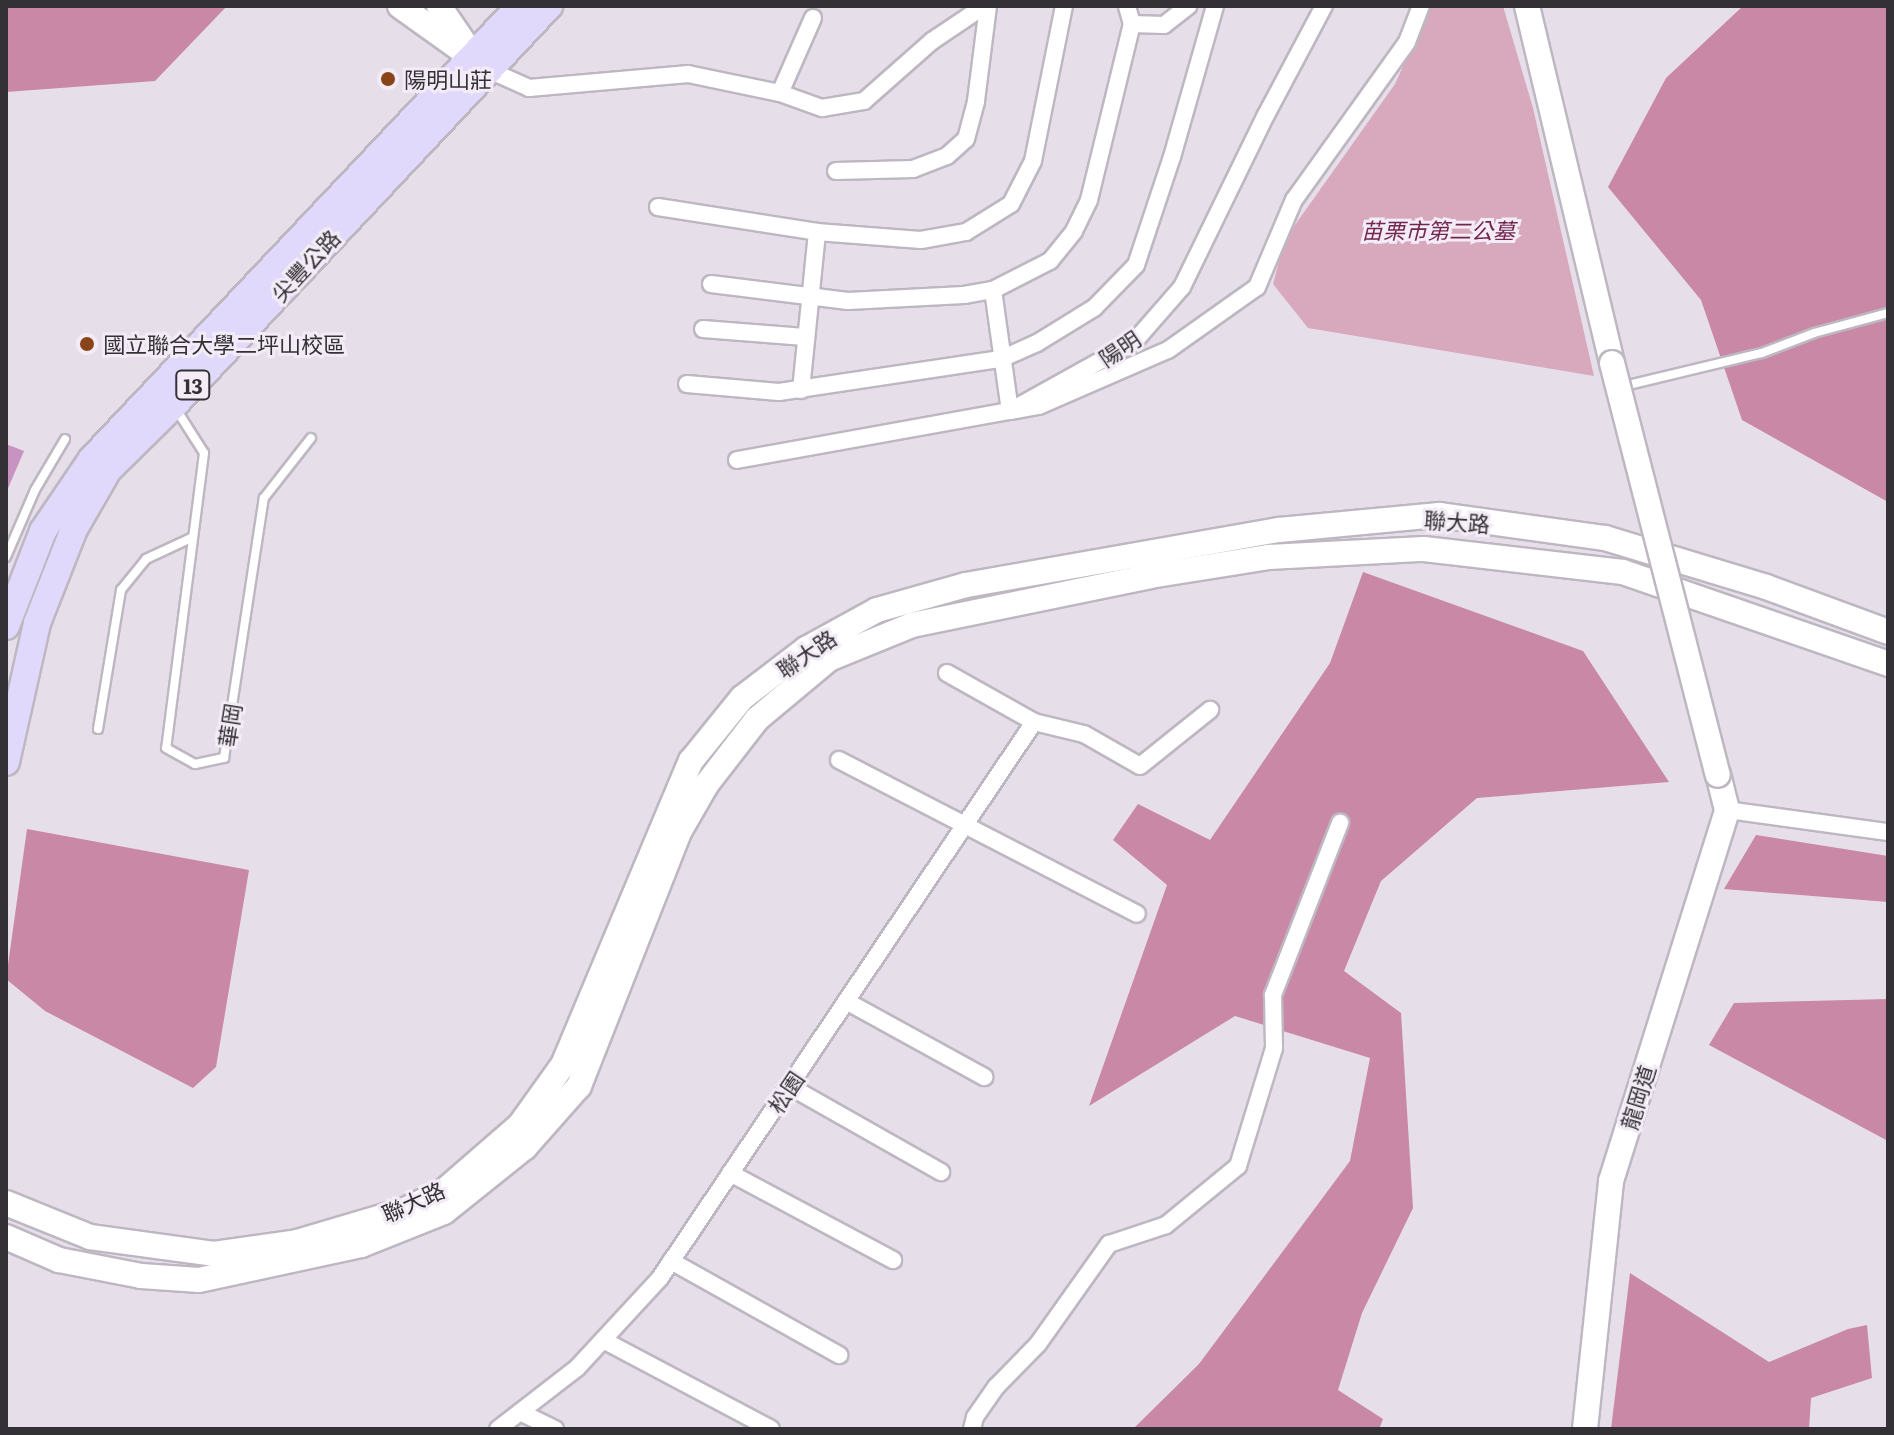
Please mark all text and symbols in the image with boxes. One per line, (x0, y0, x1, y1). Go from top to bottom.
place label: 陽明山莊 (404, 66, 492, 92)
marker: 陽明山莊 (379, 70, 397, 88)
park label: 苗栗市第二公墓 (1361, 217, 1515, 243)
street label: 尖豐公路 (265, 224, 345, 306)
street label: 陽明 (1093, 325, 1145, 371)
place label: 國立聯合大學二坪山校區 (103, 331, 345, 357)
marker: 國立聯合大學二坪山校區 (78, 335, 96, 353)
road number: 13 (175, 369, 211, 401)
street label: 聯大路 (1423, 506, 1491, 536)
street label: 聯大路 (771, 624, 841, 682)
street label: 華岡 (213, 701, 245, 749)
street label: 龍岡道 (1615, 1062, 1659, 1132)
street label: 松園 (762, 1066, 808, 1118)
street label: 聯大路 (377, 1176, 449, 1226)

